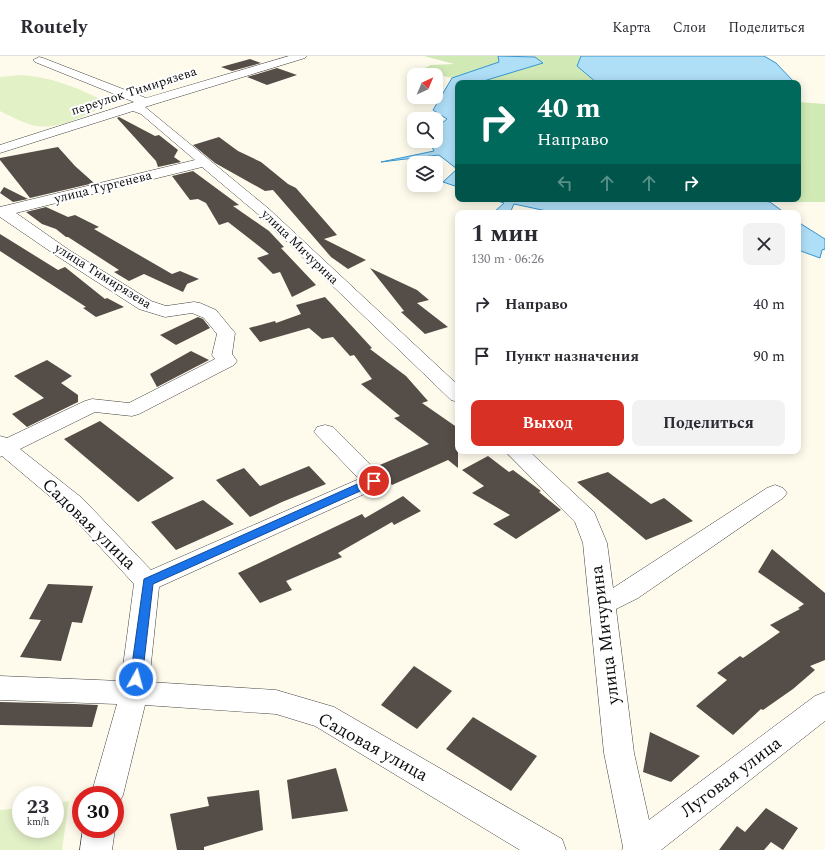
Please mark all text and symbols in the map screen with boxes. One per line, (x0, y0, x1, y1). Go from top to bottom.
text: Routely (20, 13, 87, 42)
text: Карта (612, 17, 651, 38)
text: Слои (673, 17, 706, 38)
text: Поделиться (728, 17, 805, 38)
street label: переулок Тимирязева (69, 61, 200, 121)
north arrow (407, 68, 443, 104)
map controls (407, 68, 443, 192)
text: 40 m (537, 87, 601, 130)
icon: right (471, 96, 523, 148)
button: search (407, 112, 443, 148)
text: Направо (537, 126, 609, 153)
button: layers (407, 156, 443, 192)
street label: улица Тургенева (51, 165, 155, 209)
icon: left (554, 172, 576, 194)
icon: ahead (596, 172, 618, 194)
icon: ahead (638, 172, 660, 194)
icon: right (680, 172, 702, 194)
street label: улица Мичурина (256, 204, 344, 290)
text: 1 мин (471, 216, 539, 252)
button: close (743, 223, 785, 265)
street label: улица Тимирязева (50, 238, 156, 314)
text: 130 m · 06:26 (471, 249, 544, 269)
icon: right (471, 293, 493, 315)
text: Направо (505, 293, 568, 316)
text: 40 m (753, 293, 785, 316)
icon: arrive (471, 345, 493, 367)
text: Пункт назначения (505, 345, 639, 368)
text: 90 m (753, 345, 785, 368)
button: Выход (471, 400, 624, 446)
button: Поделиться (632, 400, 785, 446)
pin (357, 464, 391, 498)
icon: arrive (363, 470, 385, 492)
street label: Садовая улица (36, 472, 142, 576)
street label: улица Мичурина (583, 564, 627, 707)
position arrow (115, 658, 157, 700)
street label: Садовая улица (313, 706, 433, 789)
street label: Луговая улица (675, 730, 787, 824)
speed limit sign: 30 (72, 786, 124, 838)
text: 23 (27, 792, 49, 822)
text: km/h (27, 814, 49, 830)

